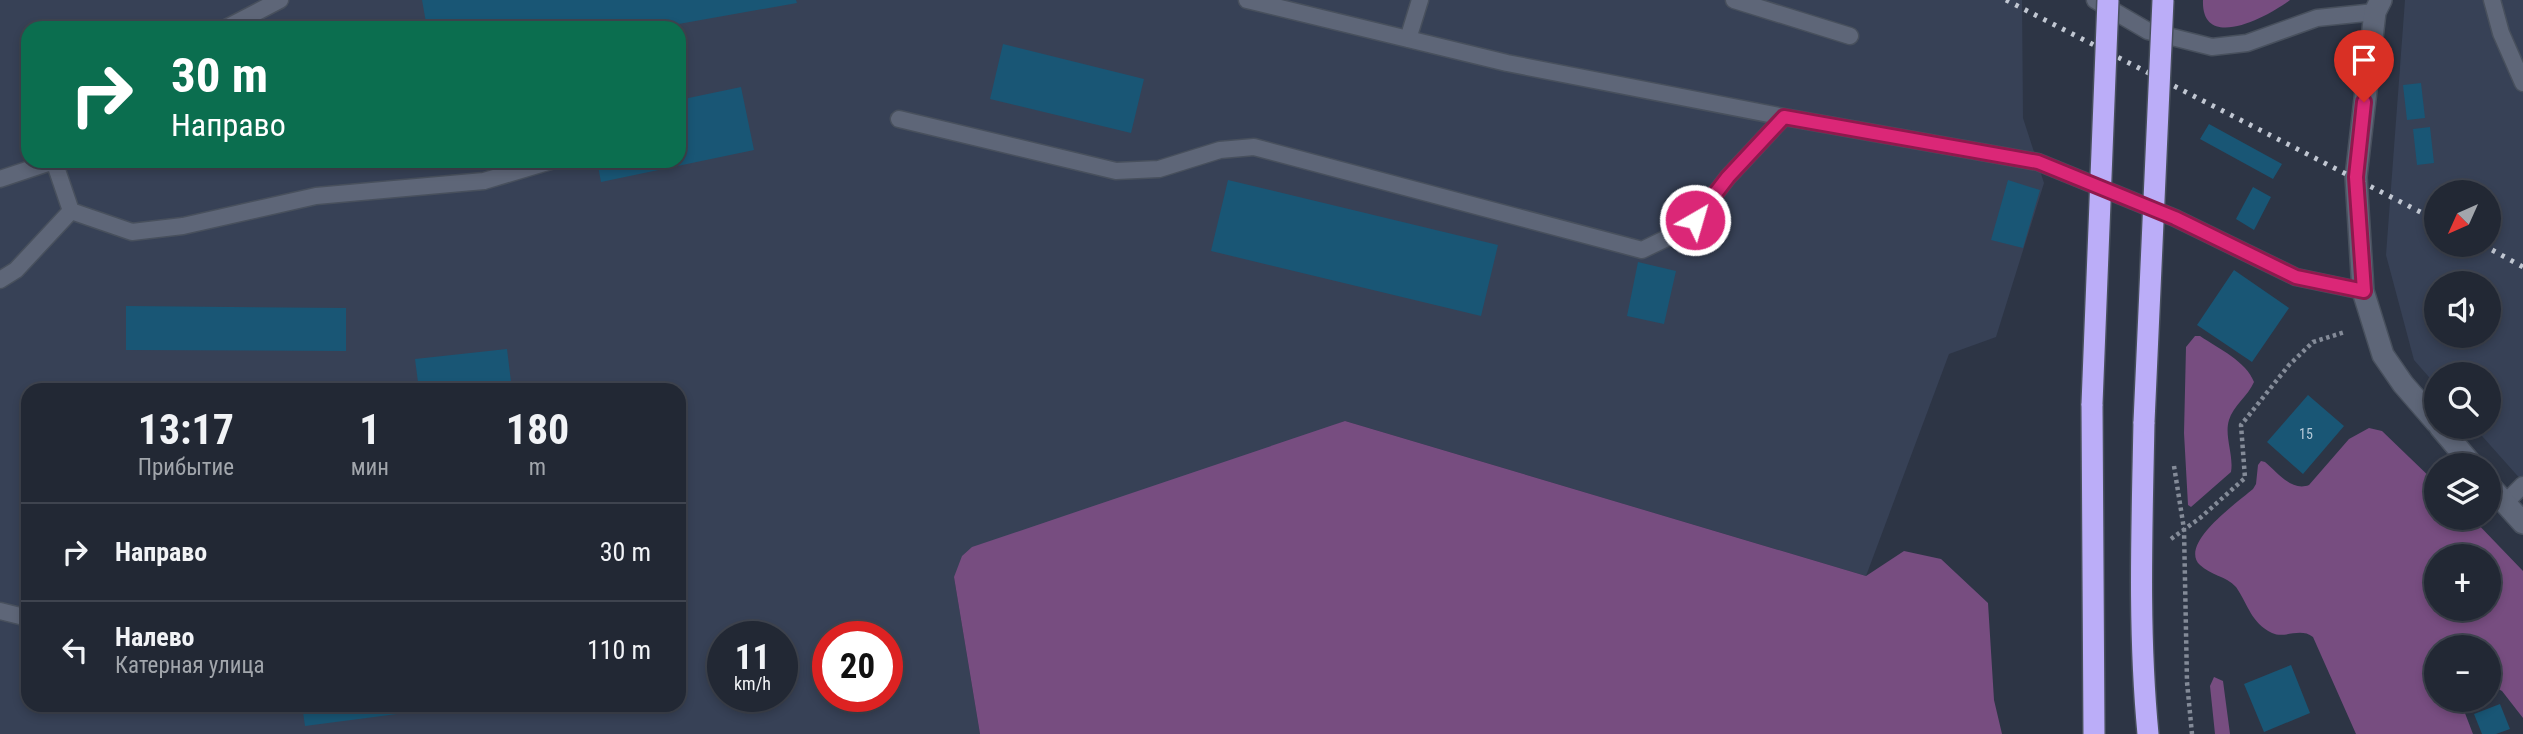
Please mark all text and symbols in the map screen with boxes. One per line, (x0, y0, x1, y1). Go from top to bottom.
pin (2334, 30, 2394, 102)
icon: arrive (2345, 41, 2383, 79)
text: 30 m (171, 47, 268, 104)
icon: right (56, 49, 147, 140)
text: Направо (171, 106, 286, 144)
north arrow (2424, 180, 2501, 257)
map controls (2424, 180, 2501, 712)
position arrow (1658, 183, 1732, 257)
button: sound (2424, 271, 2501, 348)
button: search (2424, 362, 2501, 439)
text: 13:17 (138, 405, 234, 454)
text: 1 (359, 405, 380, 454)
text: 180 (506, 405, 569, 454)
house number: 15 (2299, 426, 2313, 442)
button: layers (2424, 453, 2501, 530)
text: Прибытие (138, 454, 234, 481)
text: мин (351, 454, 389, 481)
text: m (529, 454, 546, 481)
icon: right (56, 533, 94, 571)
text: Направо (115, 537, 207, 567)
text: 30 m (600, 537, 651, 567)
button: + (2424, 544, 2501, 621)
speed limit sign: 20 (812, 621, 903, 712)
text: Налево (115, 622, 195, 652)
icon: left (56, 631, 94, 669)
text: 110 m (587, 635, 651, 665)
button: − (2424, 635, 2501, 712)
text: 11 (735, 637, 770, 678)
text: Катерная улица (115, 652, 264, 679)
text: km/h (734, 673, 771, 694)

